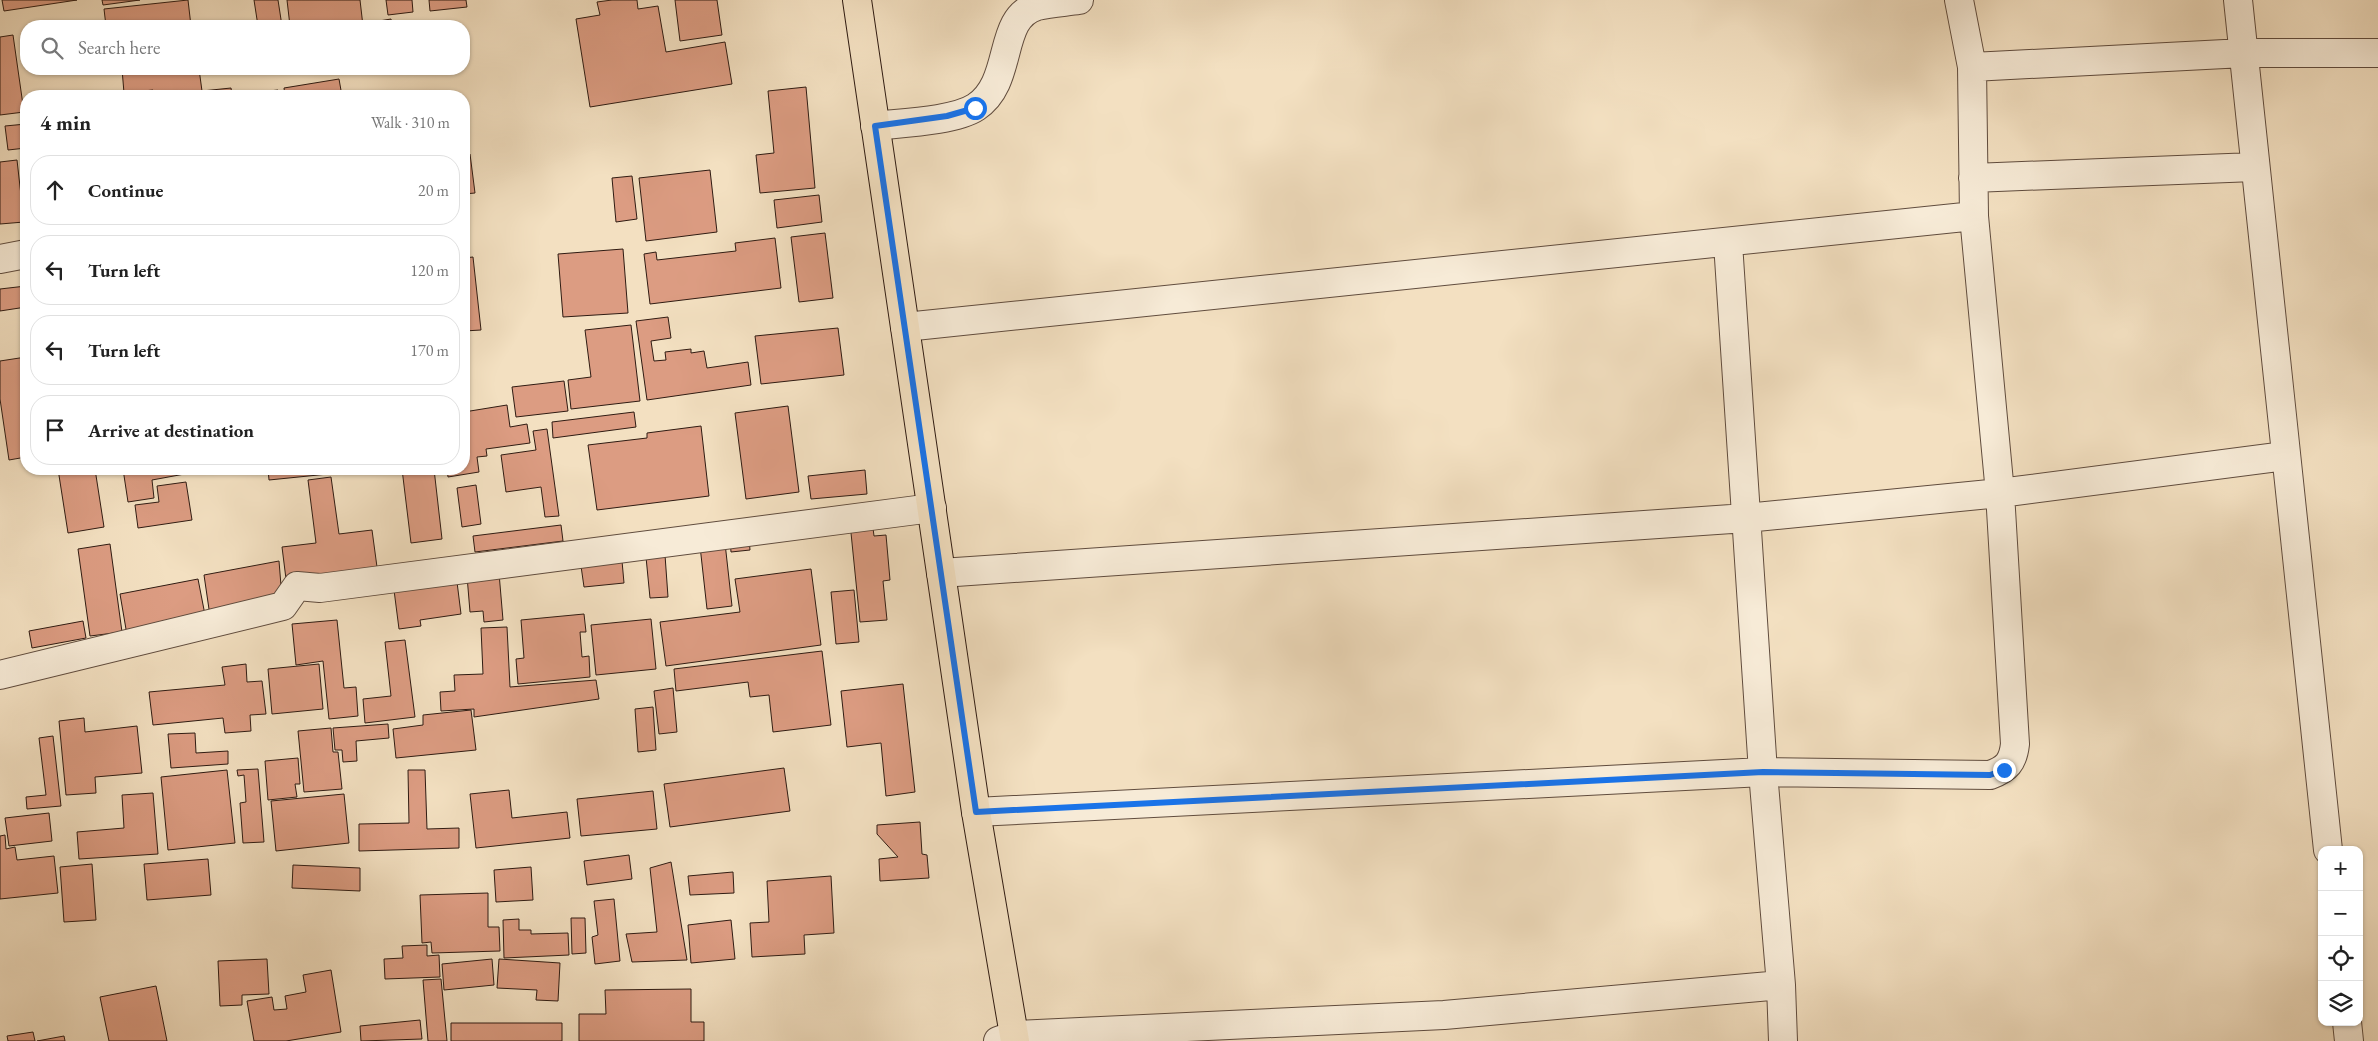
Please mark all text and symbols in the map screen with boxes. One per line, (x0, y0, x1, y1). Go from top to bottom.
search box (20, 20, 470, 75)
icon: search (38, 34, 66, 62)
text: Search here (78, 35, 160, 60)
route start (964, 97, 987, 120)
text: 4 min (40, 109, 91, 136)
text: Walk · 310 m (371, 112, 450, 133)
icon: ahead (41, 176, 69, 204)
text: Continue (88, 178, 163, 203)
text: 20 m (418, 180, 449, 201)
icon: left (41, 256, 69, 284)
text: Turn left (88, 258, 160, 283)
text: 120 m (410, 260, 449, 281)
icon: left (41, 336, 69, 364)
text: Turn left (88, 338, 160, 363)
text: 170 m (410, 340, 449, 361)
icon: arrive (41, 416, 69, 444)
text: Arrive at destination (88, 418, 254, 443)
route end (1993, 759, 2016, 782)
map controls (2318, 846, 2363, 1026)
button: + (2318, 846, 2363, 891)
button: − (2318, 891, 2363, 936)
button: locate (2318, 936, 2363, 981)
button: layers (2318, 981, 2363, 1026)

